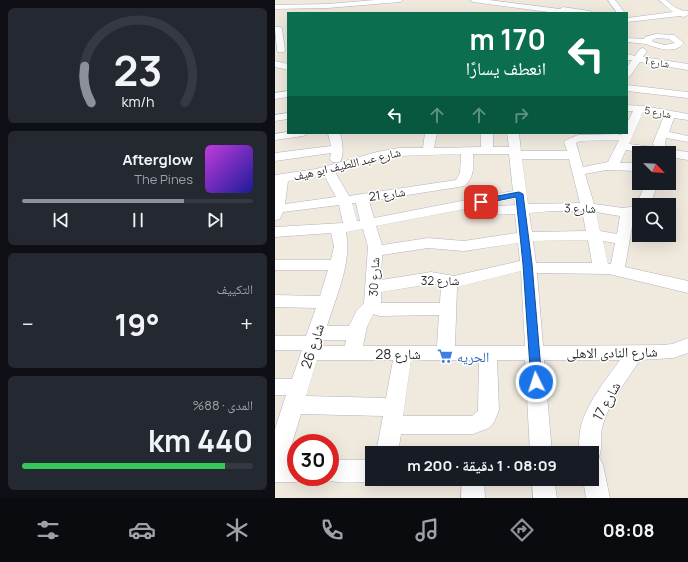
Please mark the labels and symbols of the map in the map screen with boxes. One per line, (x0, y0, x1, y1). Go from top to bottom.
street label: شارع 1 (644, 53, 671, 71)
street label: شارع 5 (644, 103, 673, 121)
street label: شارع عبد اللطيف ابو هيف (292, 143, 402, 185)
north arrow (632, 146, 676, 190)
street label: شارع 21 (368, 183, 406, 205)
pin (464, 185, 498, 219)
street label: شارع 3 (564, 199, 596, 217)
street label: شارع 30 (364, 257, 384, 297)
street label: شارع 32 (421, 272, 459, 289)
street label: شارع 26 (296, 321, 329, 371)
street label: شارع النادى الاهلى (566, 342, 658, 363)
street label: شارع 28 (375, 344, 421, 364)
supermarket icon: الحريه (436, 347, 454, 365)
place label: الحريه (457, 347, 489, 366)
position arrow (515, 361, 557, 403)
street label: شارع 17 (588, 378, 625, 424)
speed limit sign: 30 (287, 434, 339, 486)

